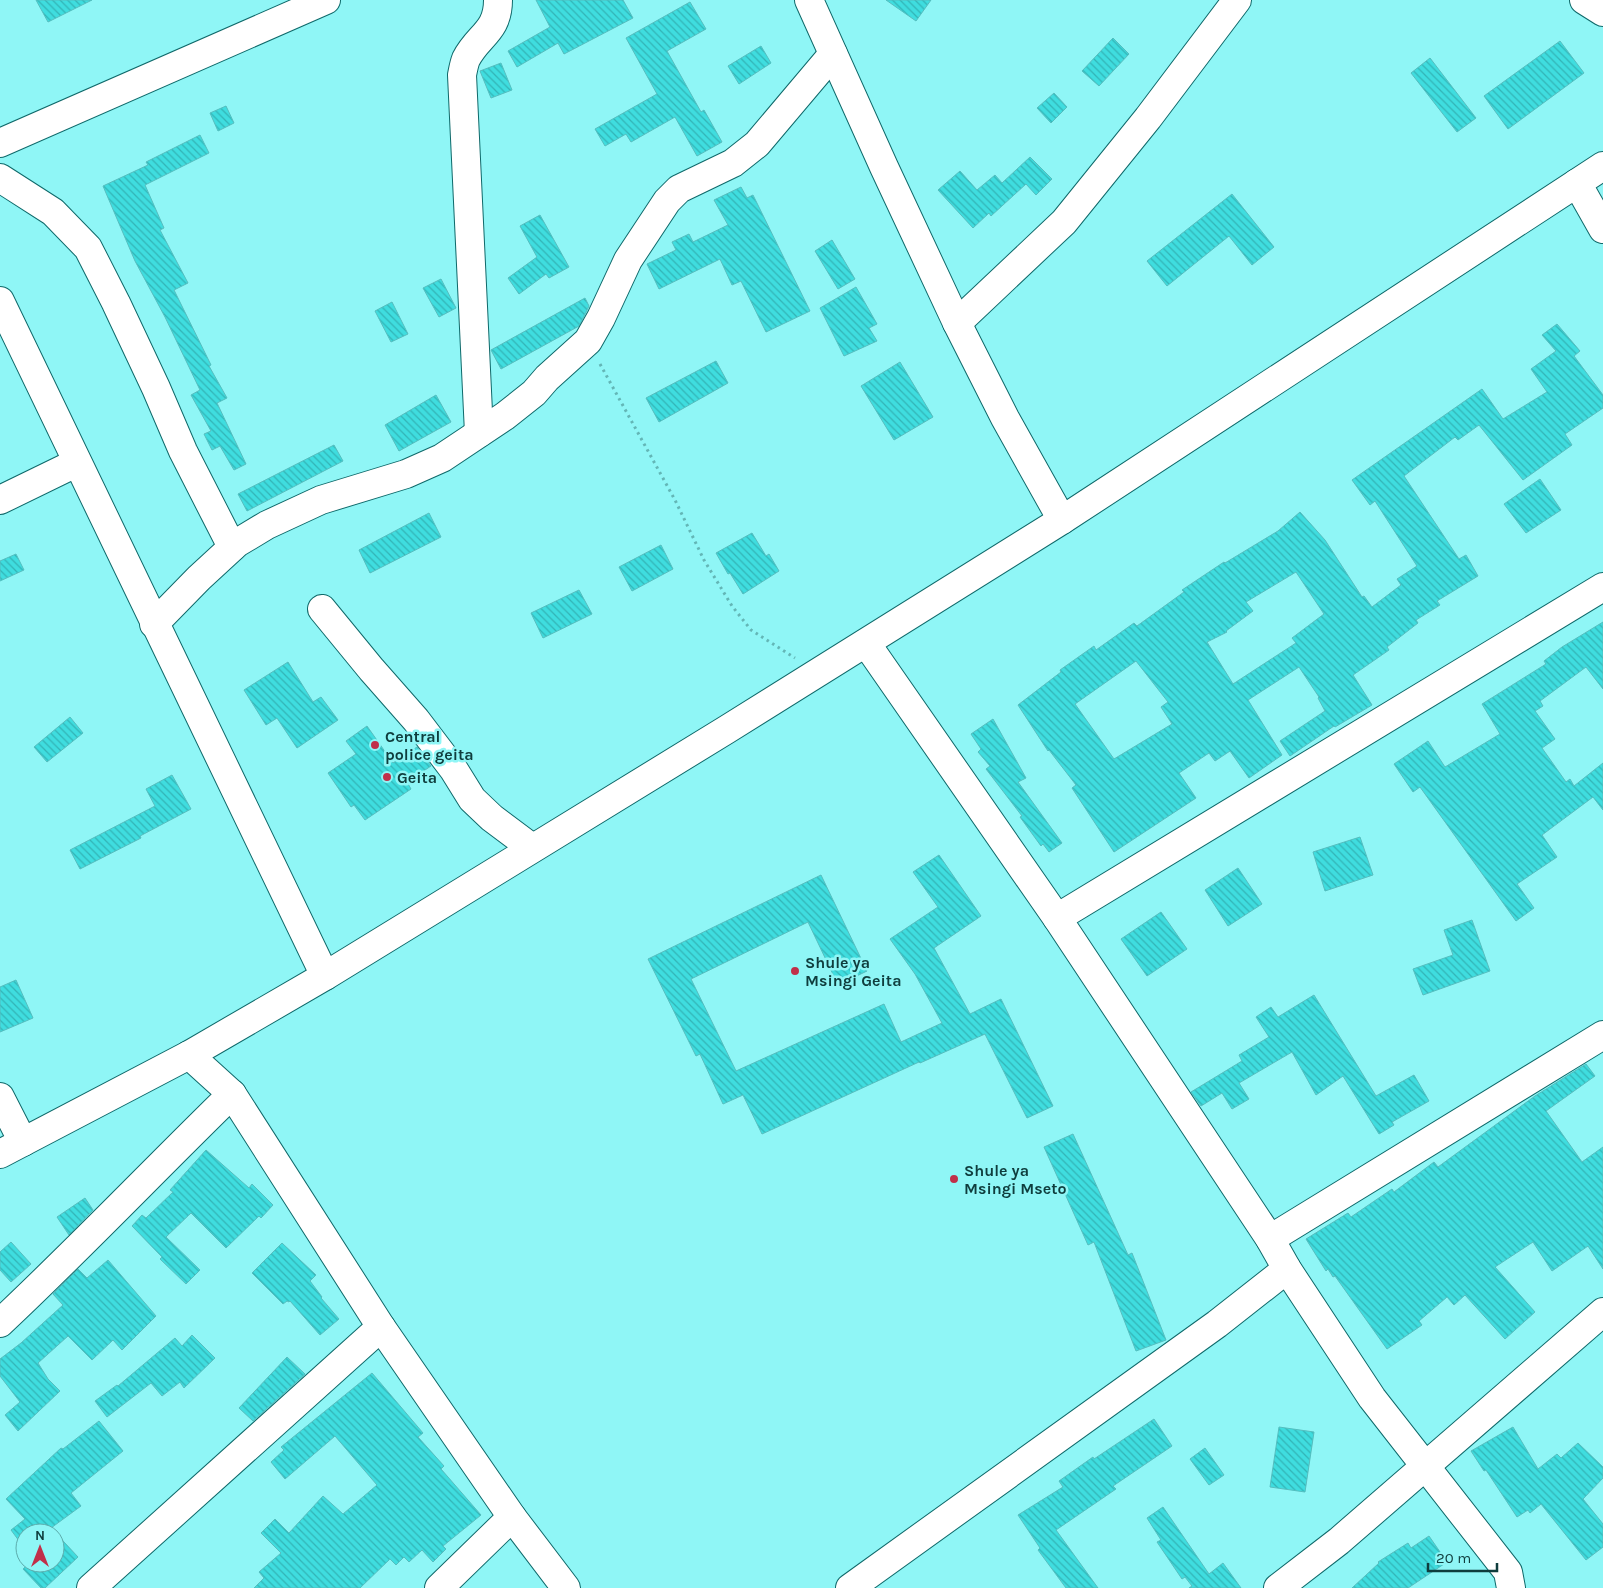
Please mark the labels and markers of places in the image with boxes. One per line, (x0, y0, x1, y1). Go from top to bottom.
place label: Central police geita (385, 727, 474, 764)
marker: Central police geita (369, 739, 381, 751)
place label: Geita (397, 768, 437, 787)
marker: Geita (381, 771, 393, 783)
place label: Shule ya Msingi Geita (805, 953, 902, 990)
marker: Shule ya Msingi Geita (789, 965, 801, 977)
place label: Shule ya Msingi Mseto (964, 1161, 1067, 1198)
marker: Shule ya Msingi Mseto (948, 1173, 960, 1185)

